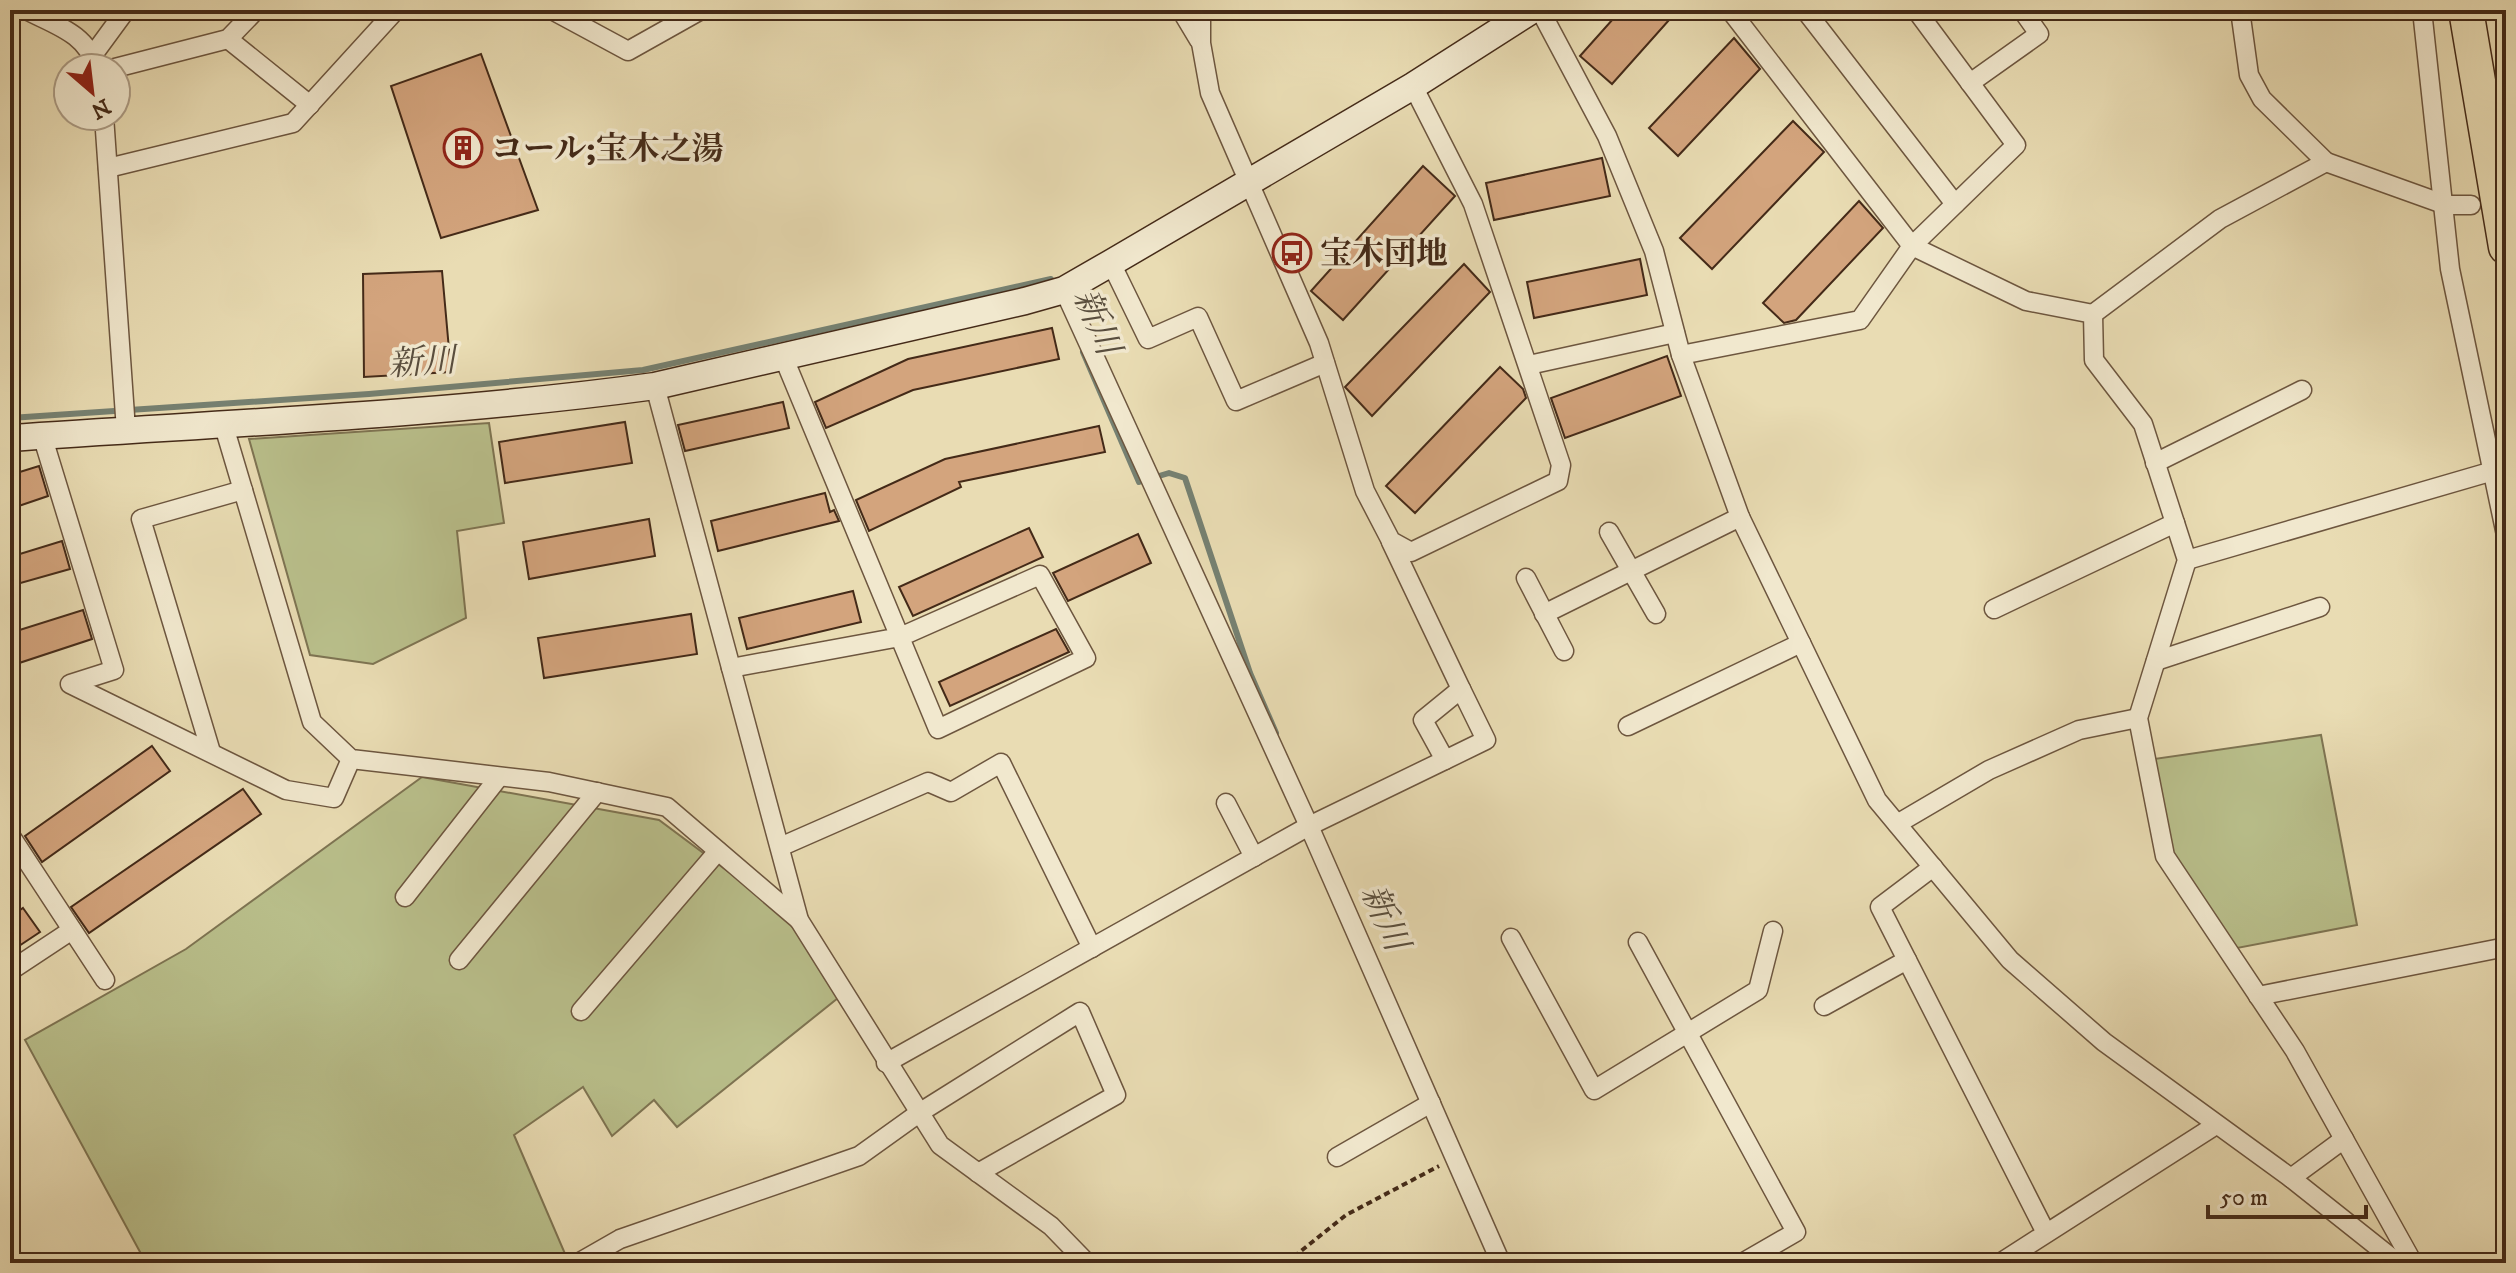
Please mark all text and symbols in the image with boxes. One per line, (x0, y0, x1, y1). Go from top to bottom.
north arrow (52, 52, 132, 132)
text: N (86, 92, 115, 124)
building icon: コール;宝木之湯 (442, 127, 484, 169)
place label: コール;宝木之湯 (491, 130, 724, 170)
bus stop icon: 宝木団地 (1271, 232, 1313, 274)
place label: 宝木団地 (1320, 235, 1448, 275)
water label: 新川 (1064, 282, 1130, 365)
water label: 新川 (387, 339, 462, 386)
water label: 新川 (1351, 878, 1419, 961)
scale bar (2208, 1169, 2366, 1219)
text: 50 m (2220, 1183, 2268, 1213)

